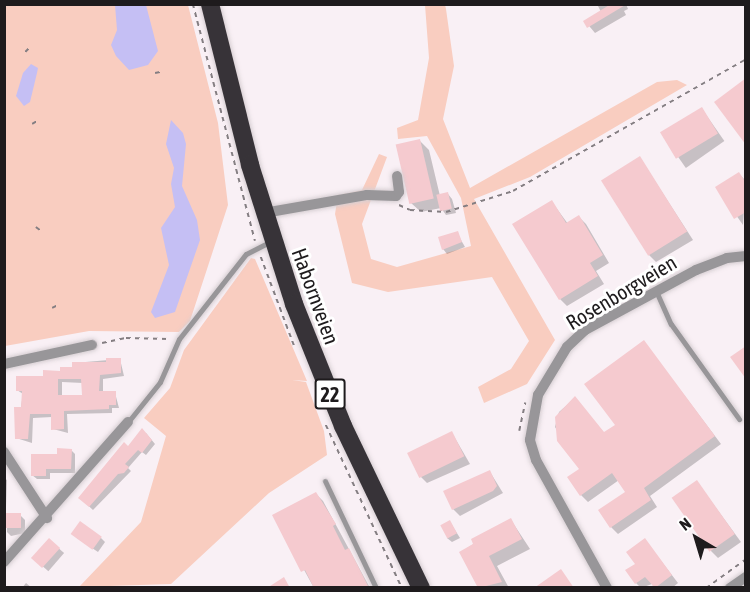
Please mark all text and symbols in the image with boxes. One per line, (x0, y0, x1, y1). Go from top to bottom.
street label: Habornveien (287, 244, 345, 348)
street label: Rosenborgveien (561, 249, 681, 335)
road number: 22 (314, 377, 346, 411)
north arrow (666, 508, 726, 568)
text: N (676, 514, 694, 534)

